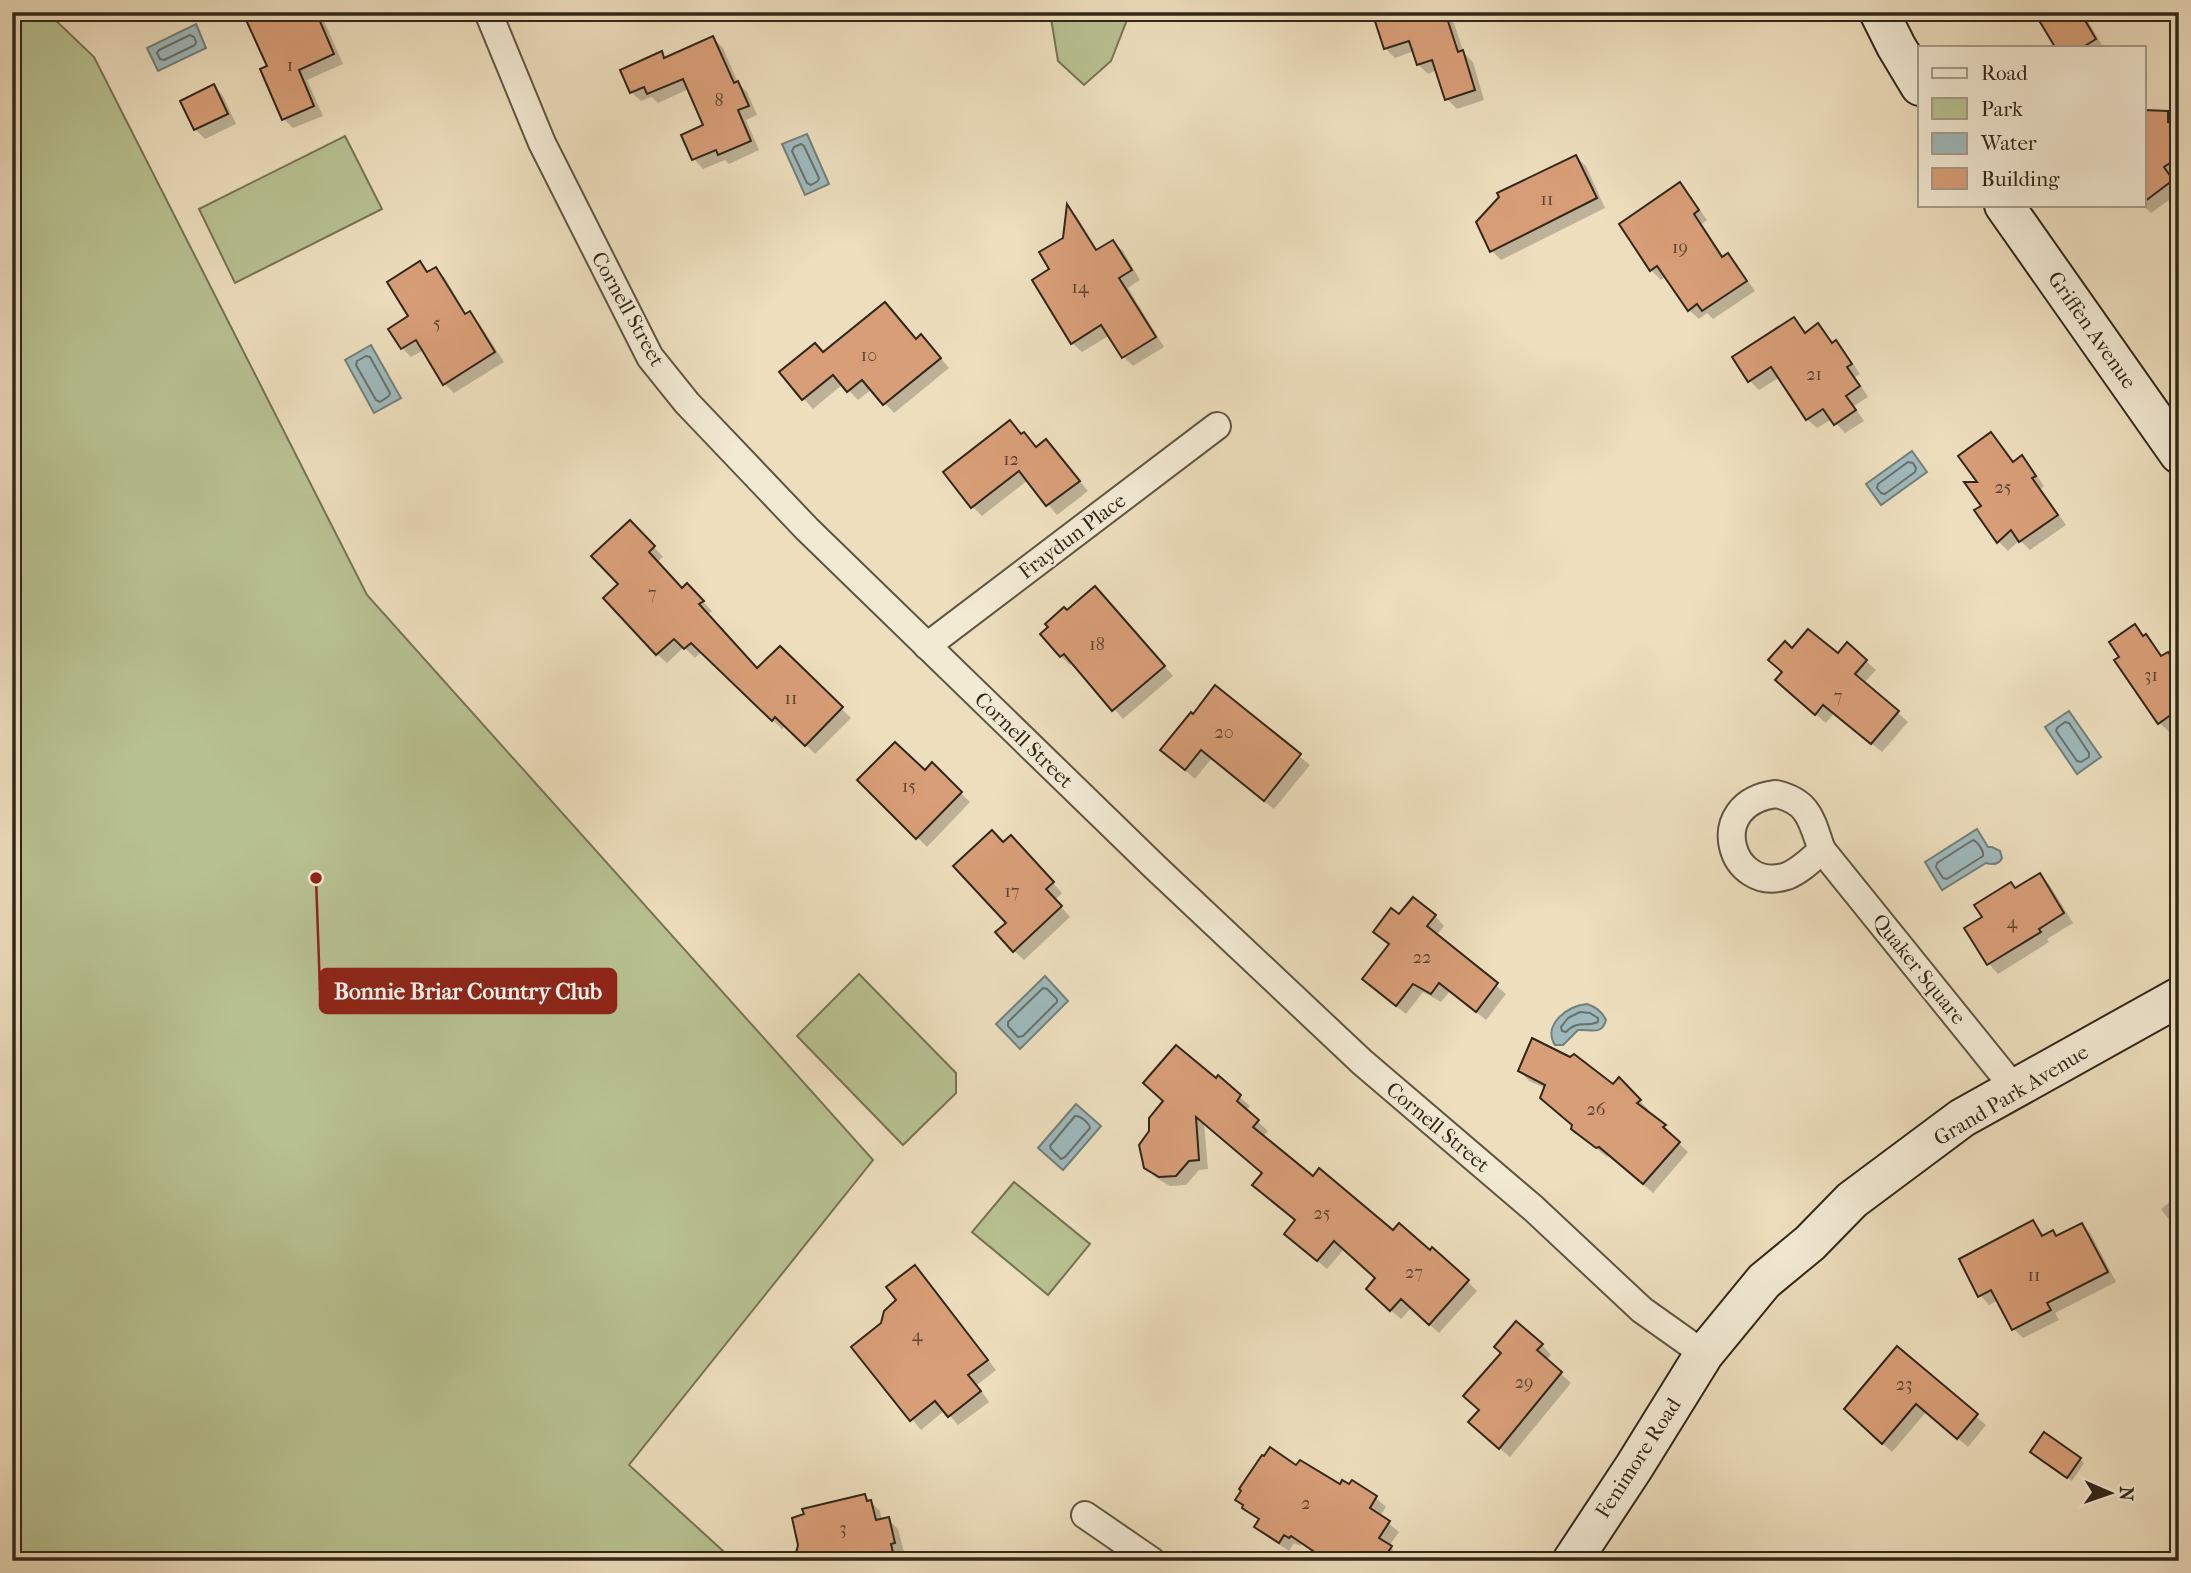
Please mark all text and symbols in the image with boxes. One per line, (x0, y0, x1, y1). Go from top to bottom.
legend (1918, 46, 2146, 206)
house number: 1 (287, 55, 293, 76)
text: Road (1981, 61, 2028, 85)
house number: 8 (714, 90, 724, 111)
text: Park (1981, 97, 2023, 121)
text: Water (1980, 131, 2037, 155)
text: Building (1981, 167, 2060, 191)
house number: 11 (1541, 189, 1553, 210)
house number: 19 (1672, 237, 1688, 258)
street label: Cornell Street (587, 247, 670, 371)
street label: Griffen Avenue (2043, 267, 2141, 393)
house number: 14 (1071, 277, 1089, 298)
house number: 5 (433, 313, 441, 334)
house number: 10 (861, 345, 877, 366)
house number: 21 (1806, 364, 1822, 385)
house number: 12 (1003, 449, 1019, 470)
house number: 25 (1994, 477, 2012, 498)
street label: Fraydun Place (1014, 488, 1130, 584)
house number: 7 (648, 583, 657, 604)
house number: 18 (1089, 634, 1105, 655)
house number: 31 (2144, 665, 2158, 686)
house number: 7 (1834, 686, 1843, 707)
street label: Cornell Street (970, 687, 1079, 793)
house number: 11 (785, 688, 797, 709)
house number: 20 (1214, 722, 1234, 743)
house number: 15 (902, 776, 916, 797)
house number: 17 (1004, 881, 1020, 902)
street label: Quaker Square (1867, 909, 1971, 1029)
house number: 4 (2007, 912, 2018, 933)
house number: 22 (1413, 947, 1431, 968)
callout: Bonnie Briar Country Club (320, 969, 616, 1013)
text: Bonnie Briar Country Club (334, 978, 602, 1005)
street label: Grand Park Avenue (1930, 1039, 2092, 1151)
street label: Cornell Street (1381, 1077, 1495, 1177)
house number: 26 (1586, 1099, 1606, 1120)
house number: 25 (1313, 1203, 1331, 1224)
house number: 27 (1405, 1262, 1423, 1283)
house number: 11 (2028, 1265, 2040, 1286)
house number: 4 (912, 1325, 923, 1346)
house number: 29 (1515, 1372, 1533, 1393)
house number: 23 (1896, 1374, 1912, 1395)
street label: Fenimore Road (1590, 1393, 1686, 1523)
north arrow (2076, 1458, 2146, 1528)
text: N (2115, 1486, 2137, 1502)
house number: 2 (1301, 1493, 1311, 1514)
house number: 3 (839, 1518, 847, 1539)

